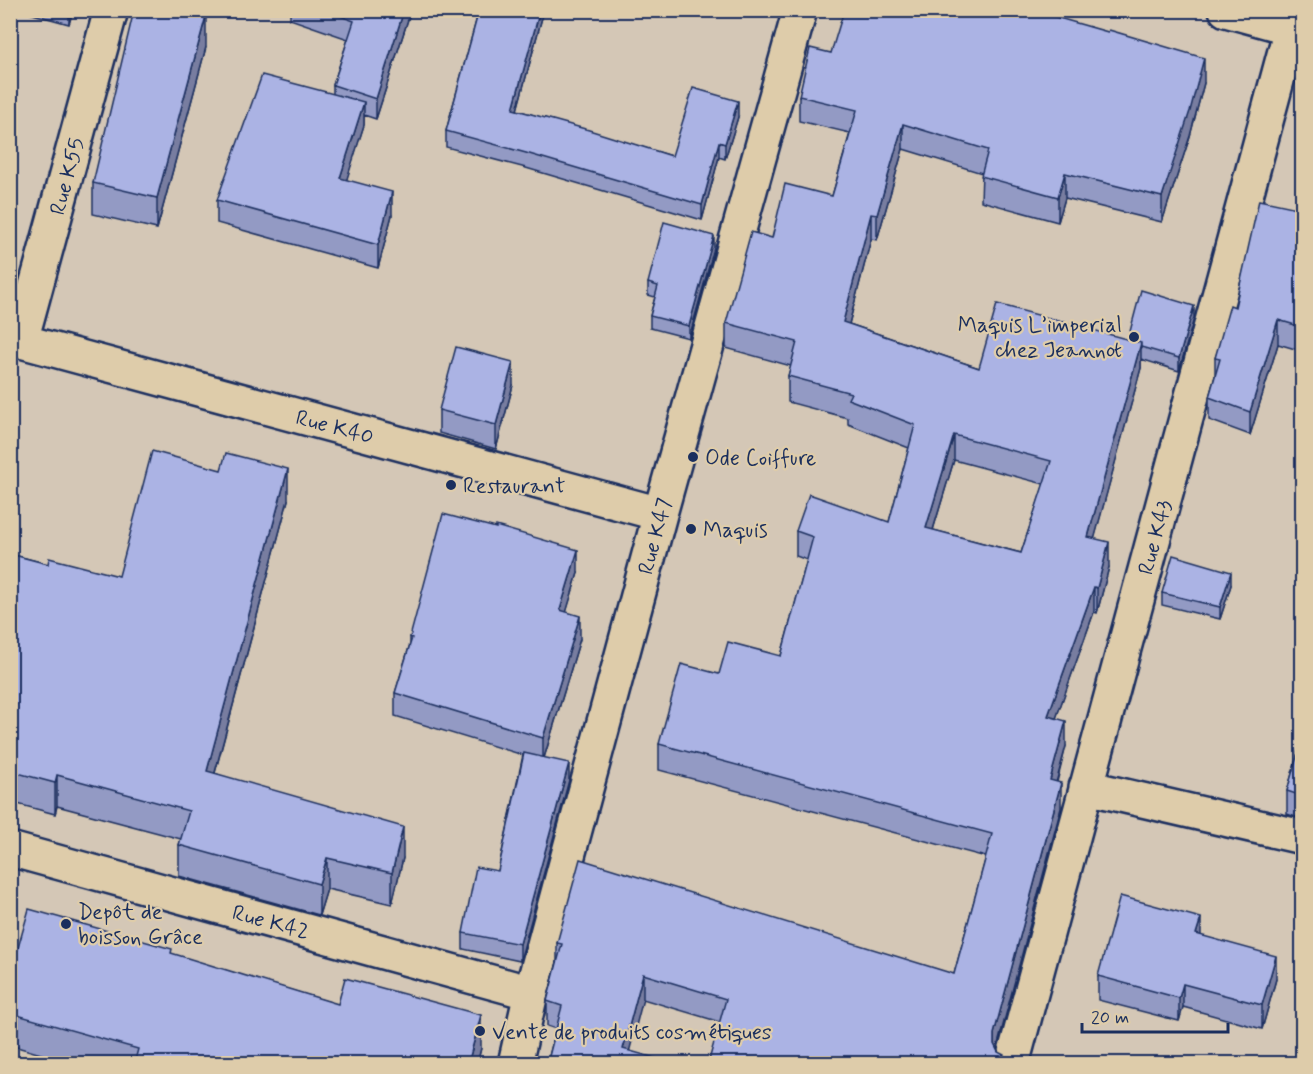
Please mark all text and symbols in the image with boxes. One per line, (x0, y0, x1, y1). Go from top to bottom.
street label: Rue K55 (44, 135, 92, 218)
place label: Maquis L’imperial chez Jeannot (958, 312, 1122, 365)
marker: Maquis L’imperial chez Jeannot (1127, 330, 1141, 344)
street label: Rue K40 (292, 404, 377, 452)
place label: Ode Coiffure (705, 445, 816, 473)
marker: Ode Coiffure (686, 450, 700, 464)
place label: Restaurant (463, 473, 565, 501)
marker: Restaurant (444, 478, 458, 492)
street label: Rue K47 (632, 495, 680, 578)
street label: Rue K43 (1133, 497, 1179, 578)
place label: Maquis (703, 517, 768, 545)
marker: Maquis (684, 522, 698, 536)
place label: Depôt de boisson Grâce (78, 899, 203, 952)
street label: Rue K42 (229, 899, 312, 947)
marker: Depôt de boisson Grâce (59, 917, 73, 931)
scale bar (1082, 996, 1228, 1034)
text: 20 m (1091, 1006, 1129, 1030)
place label: Vente de produits cosmétiques (492, 1019, 772, 1047)
marker: Vente de produits cosmétiques (473, 1024, 487, 1038)

